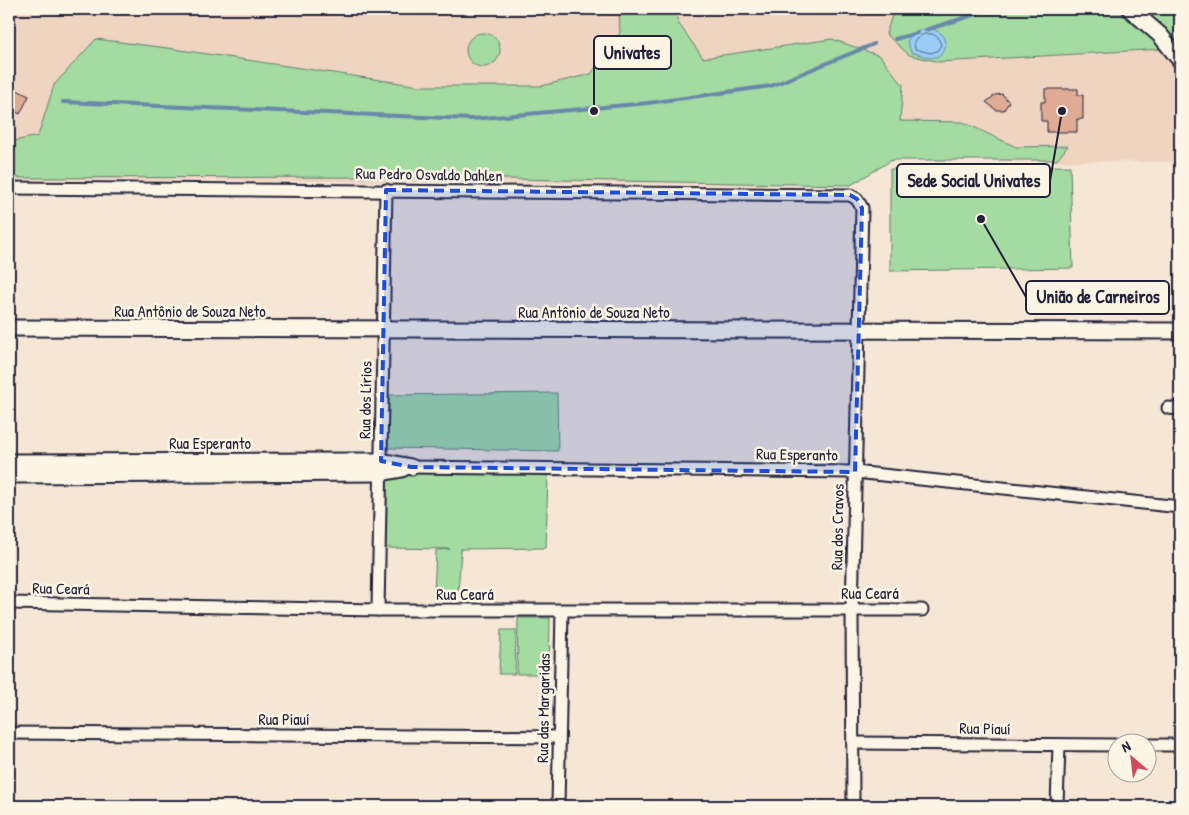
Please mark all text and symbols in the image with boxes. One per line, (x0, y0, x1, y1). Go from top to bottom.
callout: Univates (594, 36, 671, 69)
text: Univates (604, 40, 660, 65)
street label: Rua Pedro Osvaldo Dahlen (355, 162, 503, 186)
callout: Sede Social Univates (897, 164, 1050, 197)
text: Sede Social Univates (908, 168, 1040, 193)
callout: União de Carneiros (1026, 281, 1169, 314)
text: União de Carneiros (1036, 284, 1160, 309)
street label: Rua Antônio de Souza Neto (114, 300, 266, 322)
street label: Rua Antônio de Souza Neto (518, 301, 670, 323)
street label: Rua dos Lírios (353, 361, 377, 439)
street label: Rua Esperanto (169, 432, 251, 454)
street label: Rua Esperanto (756, 442, 839, 466)
street label: Rua dos Cravos (825, 484, 849, 570)
street label: Rua Ceará (32, 577, 90, 599)
street label: Rua Ceará (841, 582, 899, 604)
street label: Rua Ceará (436, 583, 494, 605)
street label: Rua das Margaridas (531, 653, 555, 763)
street label: Rua Piauí (258, 708, 310, 730)
street label: Rua Piauí (959, 717, 1011, 739)
north arrow (1106, 732, 1156, 782)
text: N (1118, 736, 1134, 756)

